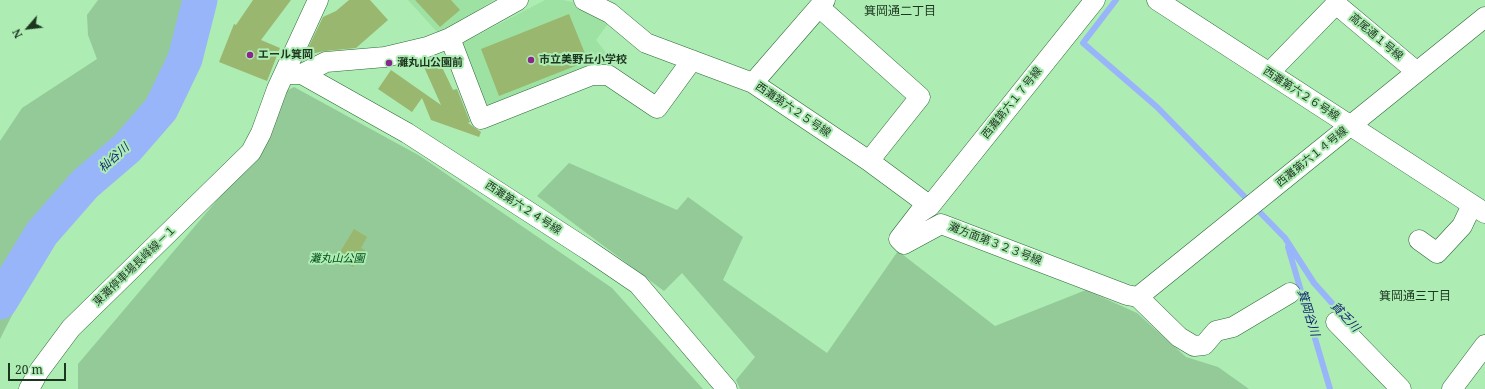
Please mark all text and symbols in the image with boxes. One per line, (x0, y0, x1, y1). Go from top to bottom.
district label: 箕岡通二丁目 (864, 5, 936, 19)
north arrow (8, 8, 48, 48)
street label: 高尾通１号線 (1346, 11, 1406, 63)
text: N (8, 27, 26, 41)
place label: エール箕岡 (258, 48, 313, 62)
marker: エール箕岡 (245, 50, 255, 60)
place label: 市立美野丘小学校 (539, 53, 627, 67)
marker: 市立美野丘小学校 (526, 55, 536, 65)
place label: 灘丸山公園前 (397, 56, 463, 70)
marker: 灘丸山公園前 (384, 58, 394, 68)
street label: 西灘第六１７号線 (979, 65, 1045, 141)
street label: 西灘第六２６号線 (1261, 65, 1341, 123)
street label: 西灘第六２５号線 (753, 80, 833, 140)
street label: 西灘第六１４号線 (1274, 124, 1350, 190)
water label: 杣谷川 (96, 141, 132, 175)
street label: 西灘第六２４号線 (483, 179, 563, 237)
street label: 灘方面第３２３号線 (946, 220, 1044, 268)
street label: 東灘停車場長峰線－１ (91, 223, 179, 309)
park label: 灘丸山公園 (310, 252, 364, 266)
water label: 箕岡谷川 (1294, 288, 1322, 338)
district label: 箕岡通三丁目 (1379, 290, 1451, 304)
water label: 貧乏川 (1327, 299, 1363, 335)
scale bar (10, 355, 68, 381)
text: 20 m (15, 361, 43, 378)

